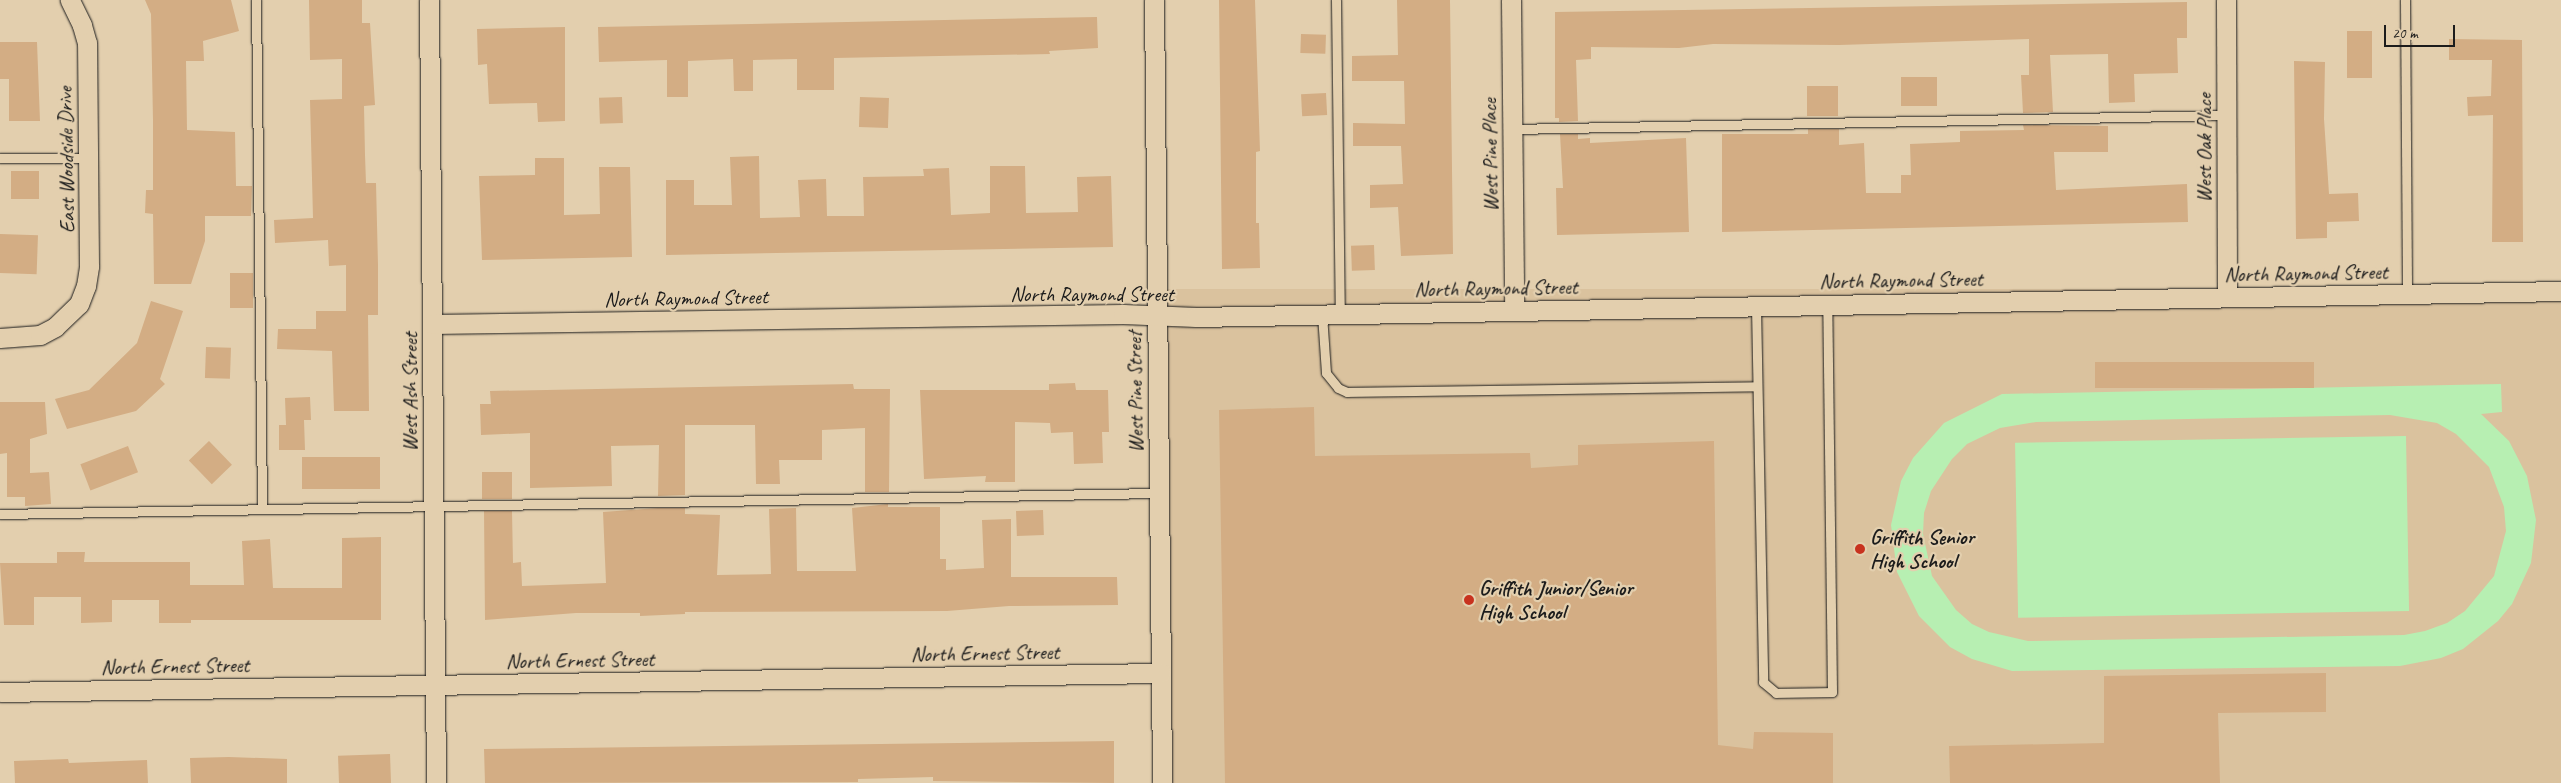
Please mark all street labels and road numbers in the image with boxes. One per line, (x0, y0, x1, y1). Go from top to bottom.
street label: East Woodside Drive (52, 86, 80, 234)
street label: West Oak Place (2191, 93, 2217, 203)
street label: West Pine Place (1476, 98, 1504, 212)
street label: North Raymond Street (2223, 259, 2389, 287)
street label: North Raymond Street (1818, 266, 1984, 294)
street label: North Raymond Street (1413, 274, 1579, 302)
street label: North Raymond Street (1010, 281, 1174, 307)
street label: North Raymond Street (603, 284, 769, 312)
street label: West Pine Street (1121, 331, 1149, 453)
street label: West Ash Street (397, 332, 423, 452)
street label: North Ernest Street (910, 639, 1060, 667)
street label: North Ernest Street (505, 646, 655, 674)
street label: North Ernest Street (100, 652, 250, 680)

